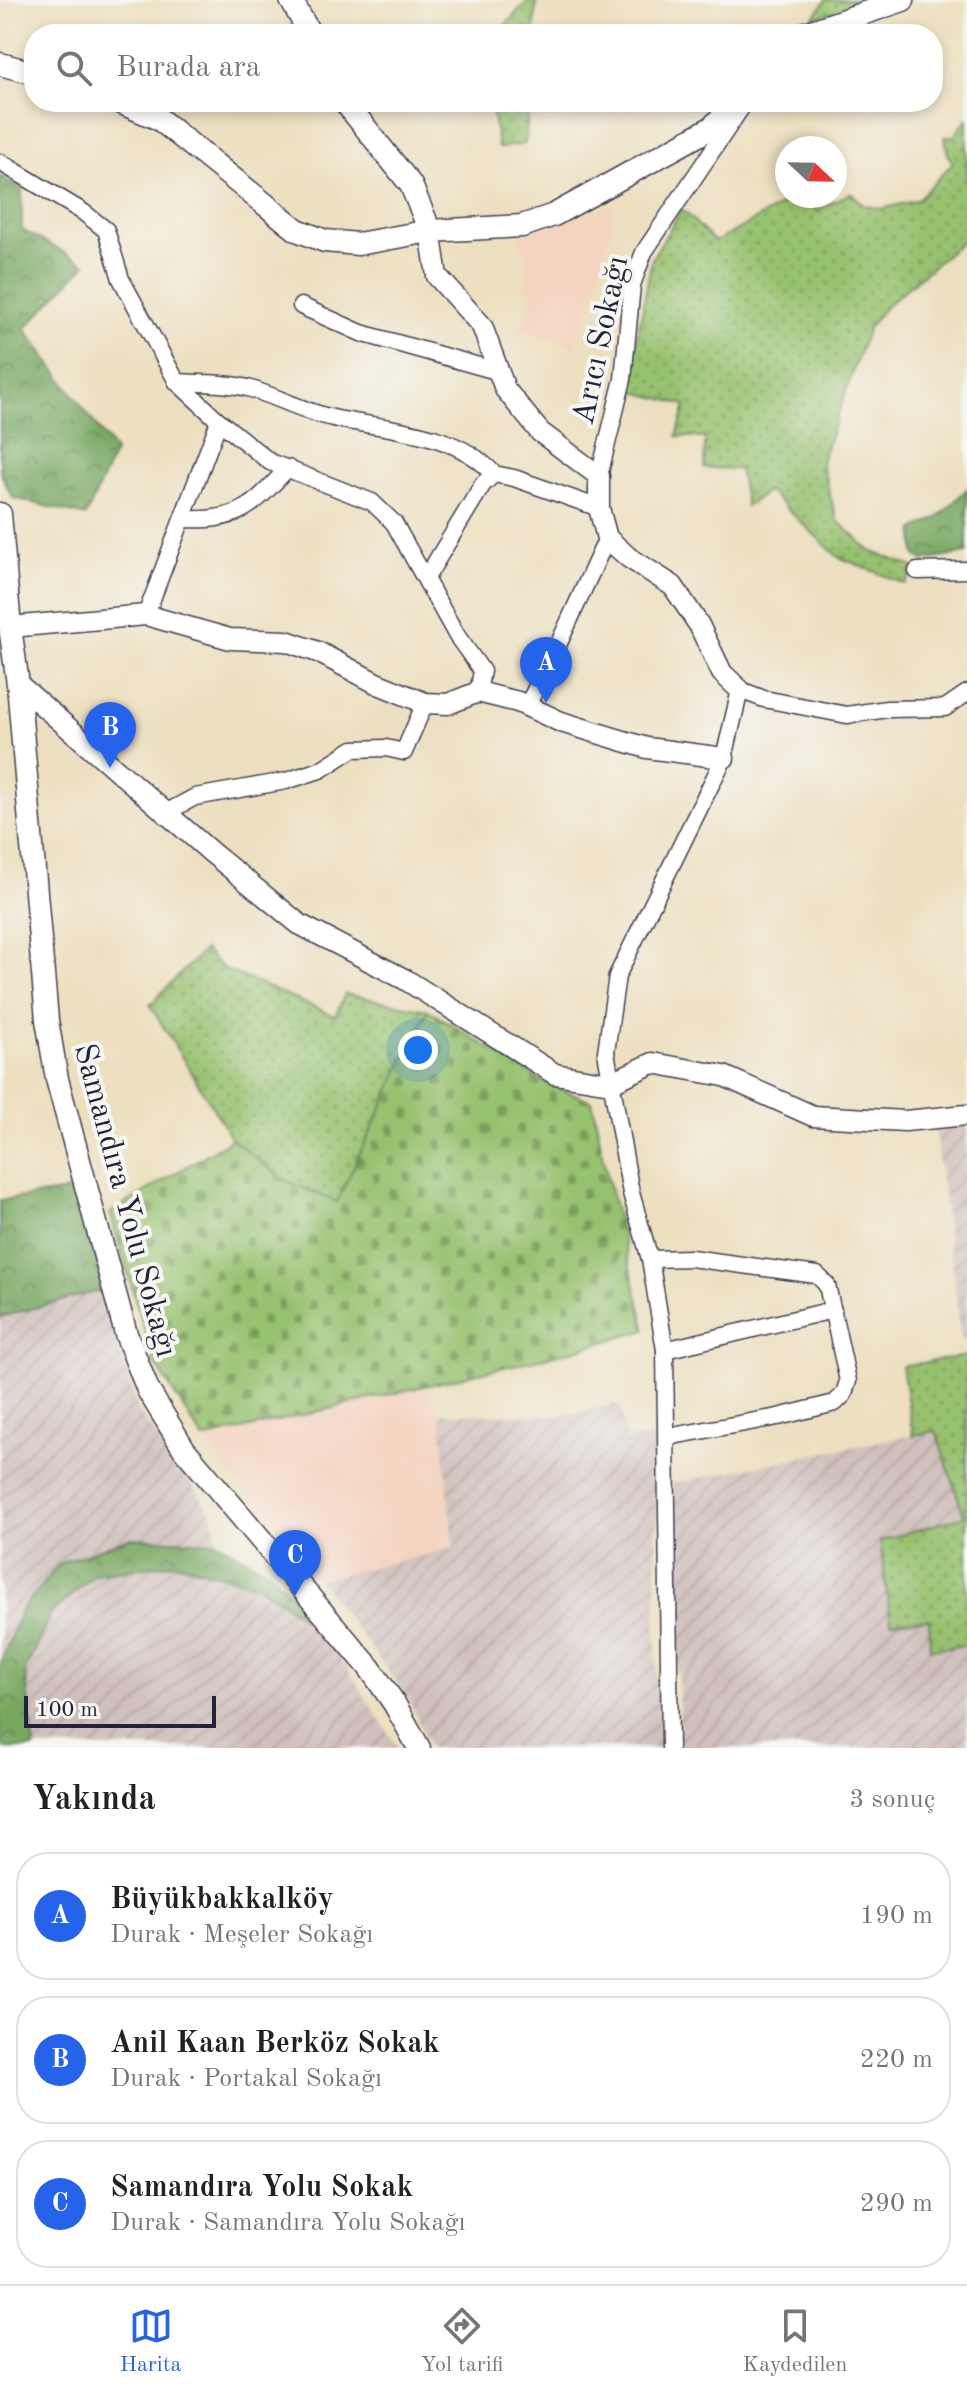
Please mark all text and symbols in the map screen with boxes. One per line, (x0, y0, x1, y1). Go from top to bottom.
search box (24, 24, 943, 112)
icon: search (52, 46, 96, 90)
text: Burada ara (116, 53, 261, 83)
north arrow (775, 136, 847, 208)
street label: Arıcı Sokağı (568, 253, 635, 428)
pin: A (520, 637, 572, 703)
pin: B (84, 702, 136, 768)
your location (398, 1030, 438, 1070)
street label: Samandıra Yolu Sokağı (67, 1041, 181, 1361)
pin: C (269, 1530, 321, 1596)
scale bar (24, 1692, 216, 1728)
text: 100 m (36, 1699, 98, 1721)
text: Yakında (32, 1783, 156, 1817)
text: 3 sonuç (849, 1787, 935, 1813)
text: Büyükbakkalköy (110, 1885, 334, 1915)
text: A (50, 1903, 70, 1929)
text: 190 m (860, 1903, 933, 1929)
text: Durak · Meşeler Sokağı (110, 1922, 373, 1948)
text: Anil Kaan Berköz Sokak (110, 2029, 440, 2059)
text: B (51, 2047, 69, 2073)
text: 220 m (860, 2047, 933, 2073)
text: Durak · Portakal Sokağı (110, 2066, 382, 2092)
text: Samandıra Yolu Sokak (110, 2173, 413, 2203)
text: C (51, 2191, 69, 2217)
text: 290 m (860, 2191, 933, 2217)
text: Durak · Samandıra Yolu Sokağı (110, 2210, 465, 2236)
tab: Harita (120, 2304, 181, 2379)
tab: Yol tarifi (421, 2304, 503, 2379)
tab: Kaydedilen (743, 2304, 847, 2379)

